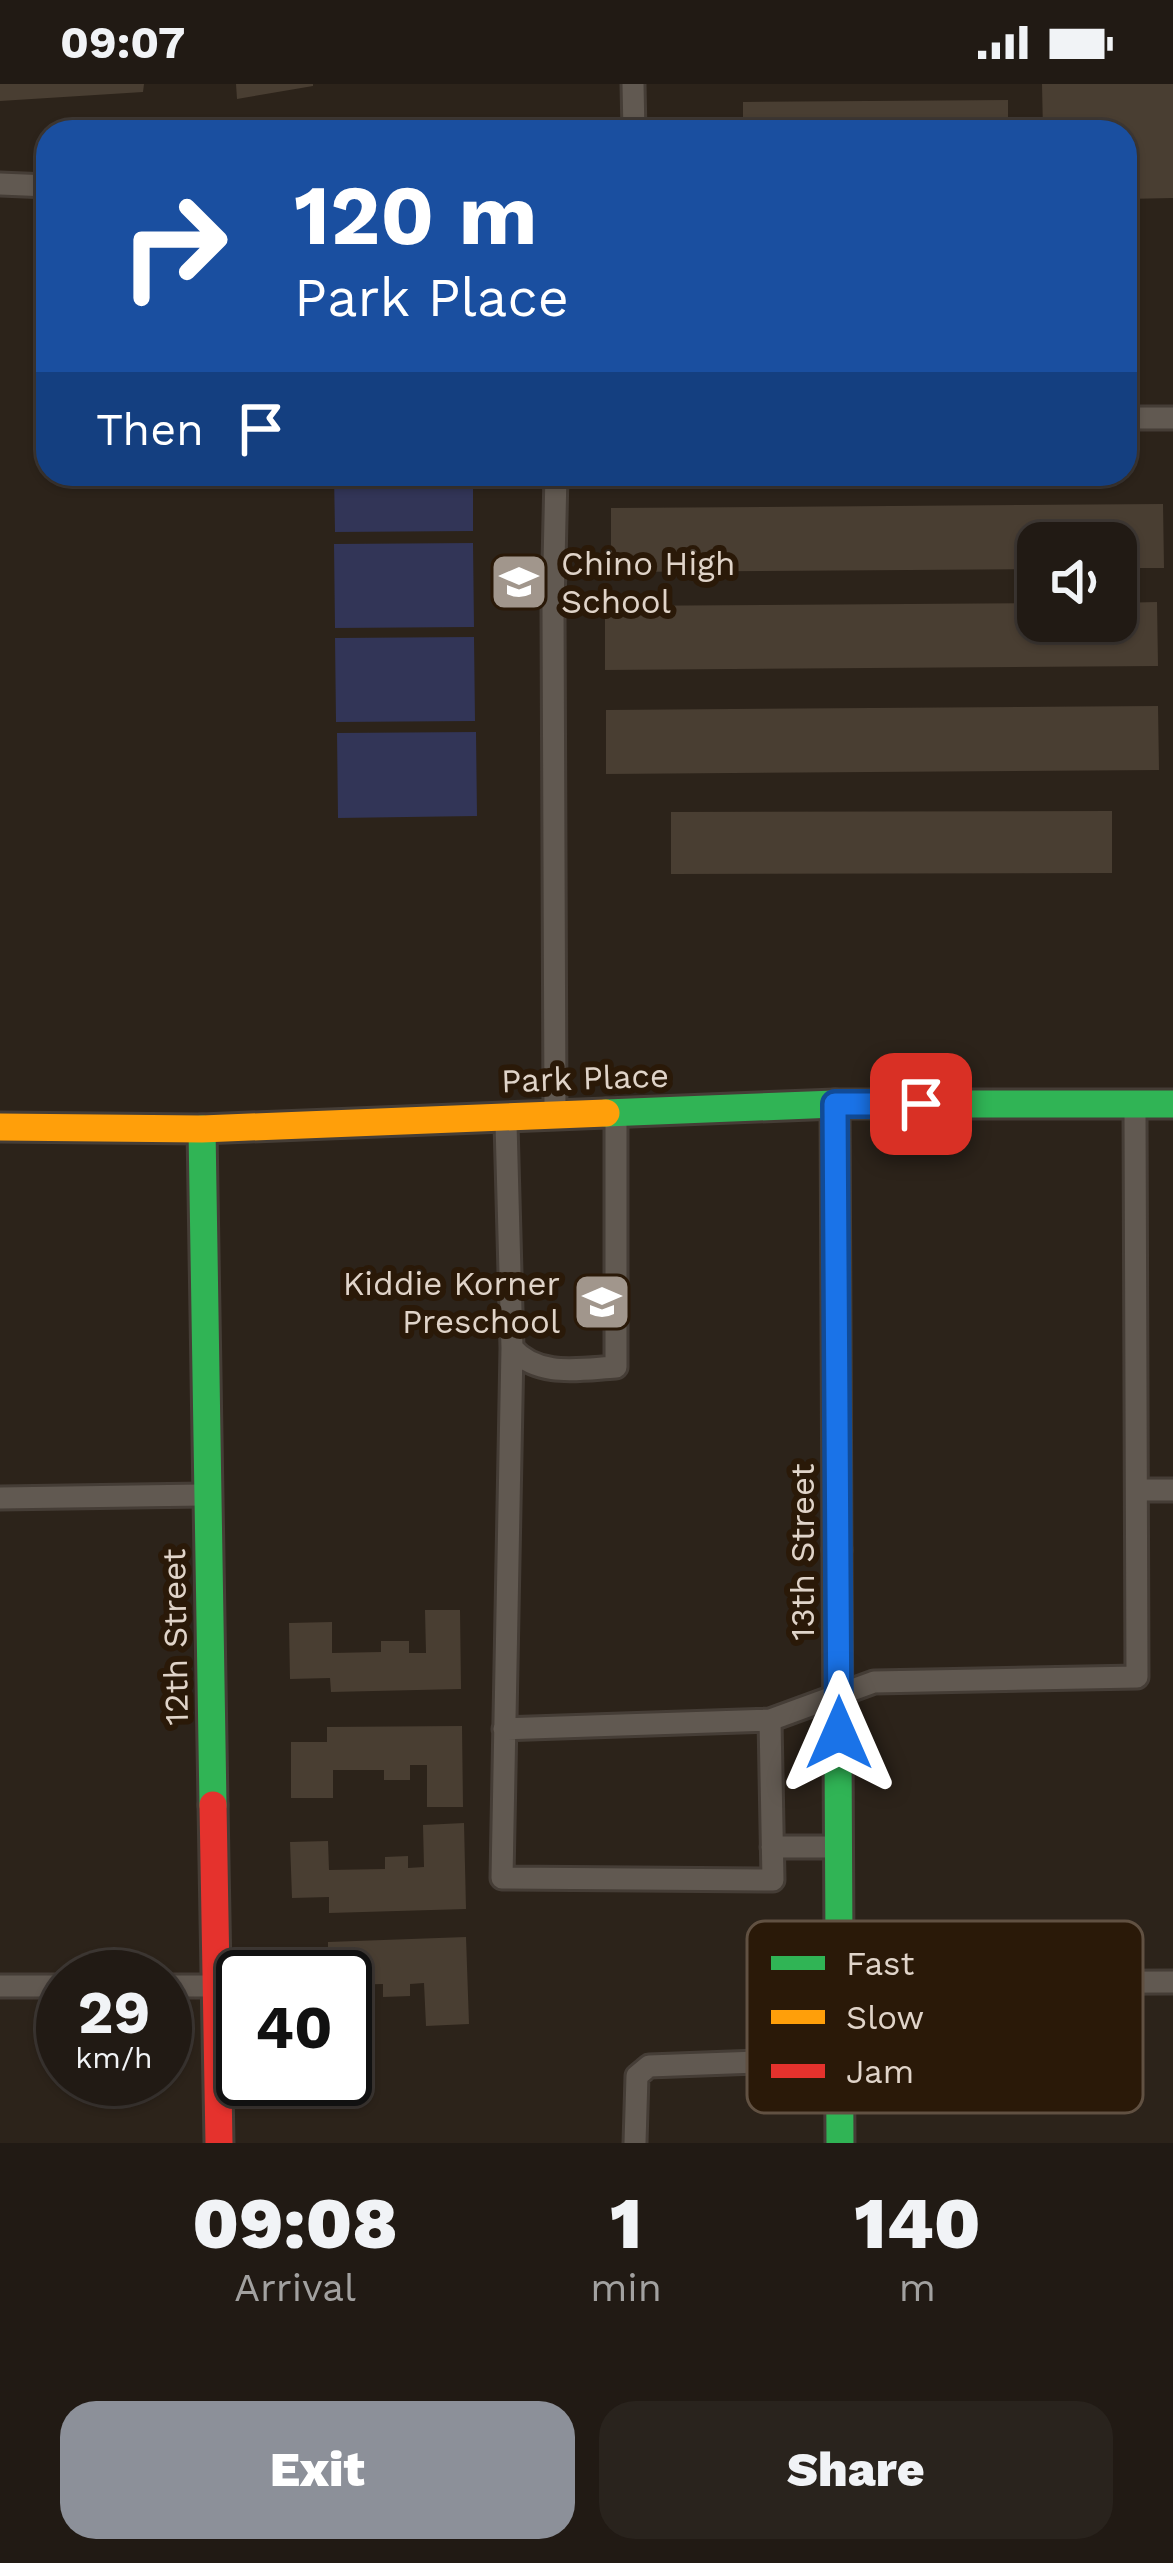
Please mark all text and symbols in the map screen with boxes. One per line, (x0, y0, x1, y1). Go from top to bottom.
text: 09:07 (60, 16, 185, 69)
text: 120 m (294, 166, 537, 264)
icon: right (96, 168, 252, 324)
text: Park Place (294, 266, 569, 329)
icon: arrive (228, 396, 294, 462)
text: Then (96, 403, 204, 456)
map controls (1017, 522, 1137, 642)
button: sound (1017, 522, 1137, 642)
place label: Chino High School (561, 544, 735, 621)
school or university icon: Chino High School (488, 551, 550, 613)
pin (870, 1053, 972, 1155)
street label: Park Place (500, 1056, 670, 1100)
icon: arrive (888, 1071, 954, 1137)
place label: Kiddie Korner Preschool (343, 1264, 560, 1341)
school or university icon: Kiddie Korner Preschool (571, 1271, 633, 1333)
street label: 13th Street (783, 1463, 822, 1640)
street label: 12th Street (154, 1548, 196, 1726)
position arrow (776, 1670, 902, 1796)
legend (747, 1921, 1143, 2113)
text: Fast (846, 1944, 915, 1983)
speed limit sign: 40 (216, 1950, 372, 2106)
text: 29 (78, 1977, 150, 2048)
text: Slow (846, 1998, 924, 2037)
text: km/h (75, 2040, 153, 2075)
text: Jam (846, 2052, 914, 2091)
text: 09:08 (192, 2181, 398, 2265)
text: 1 (610, 2181, 642, 2265)
text: 140 (854, 2181, 981, 2265)
text: Arrival (234, 2265, 356, 2310)
text: min (590, 2265, 662, 2310)
text: m (899, 2265, 936, 2310)
button: Exit (60, 2401, 575, 2539)
button: Share (599, 2401, 1113, 2539)

